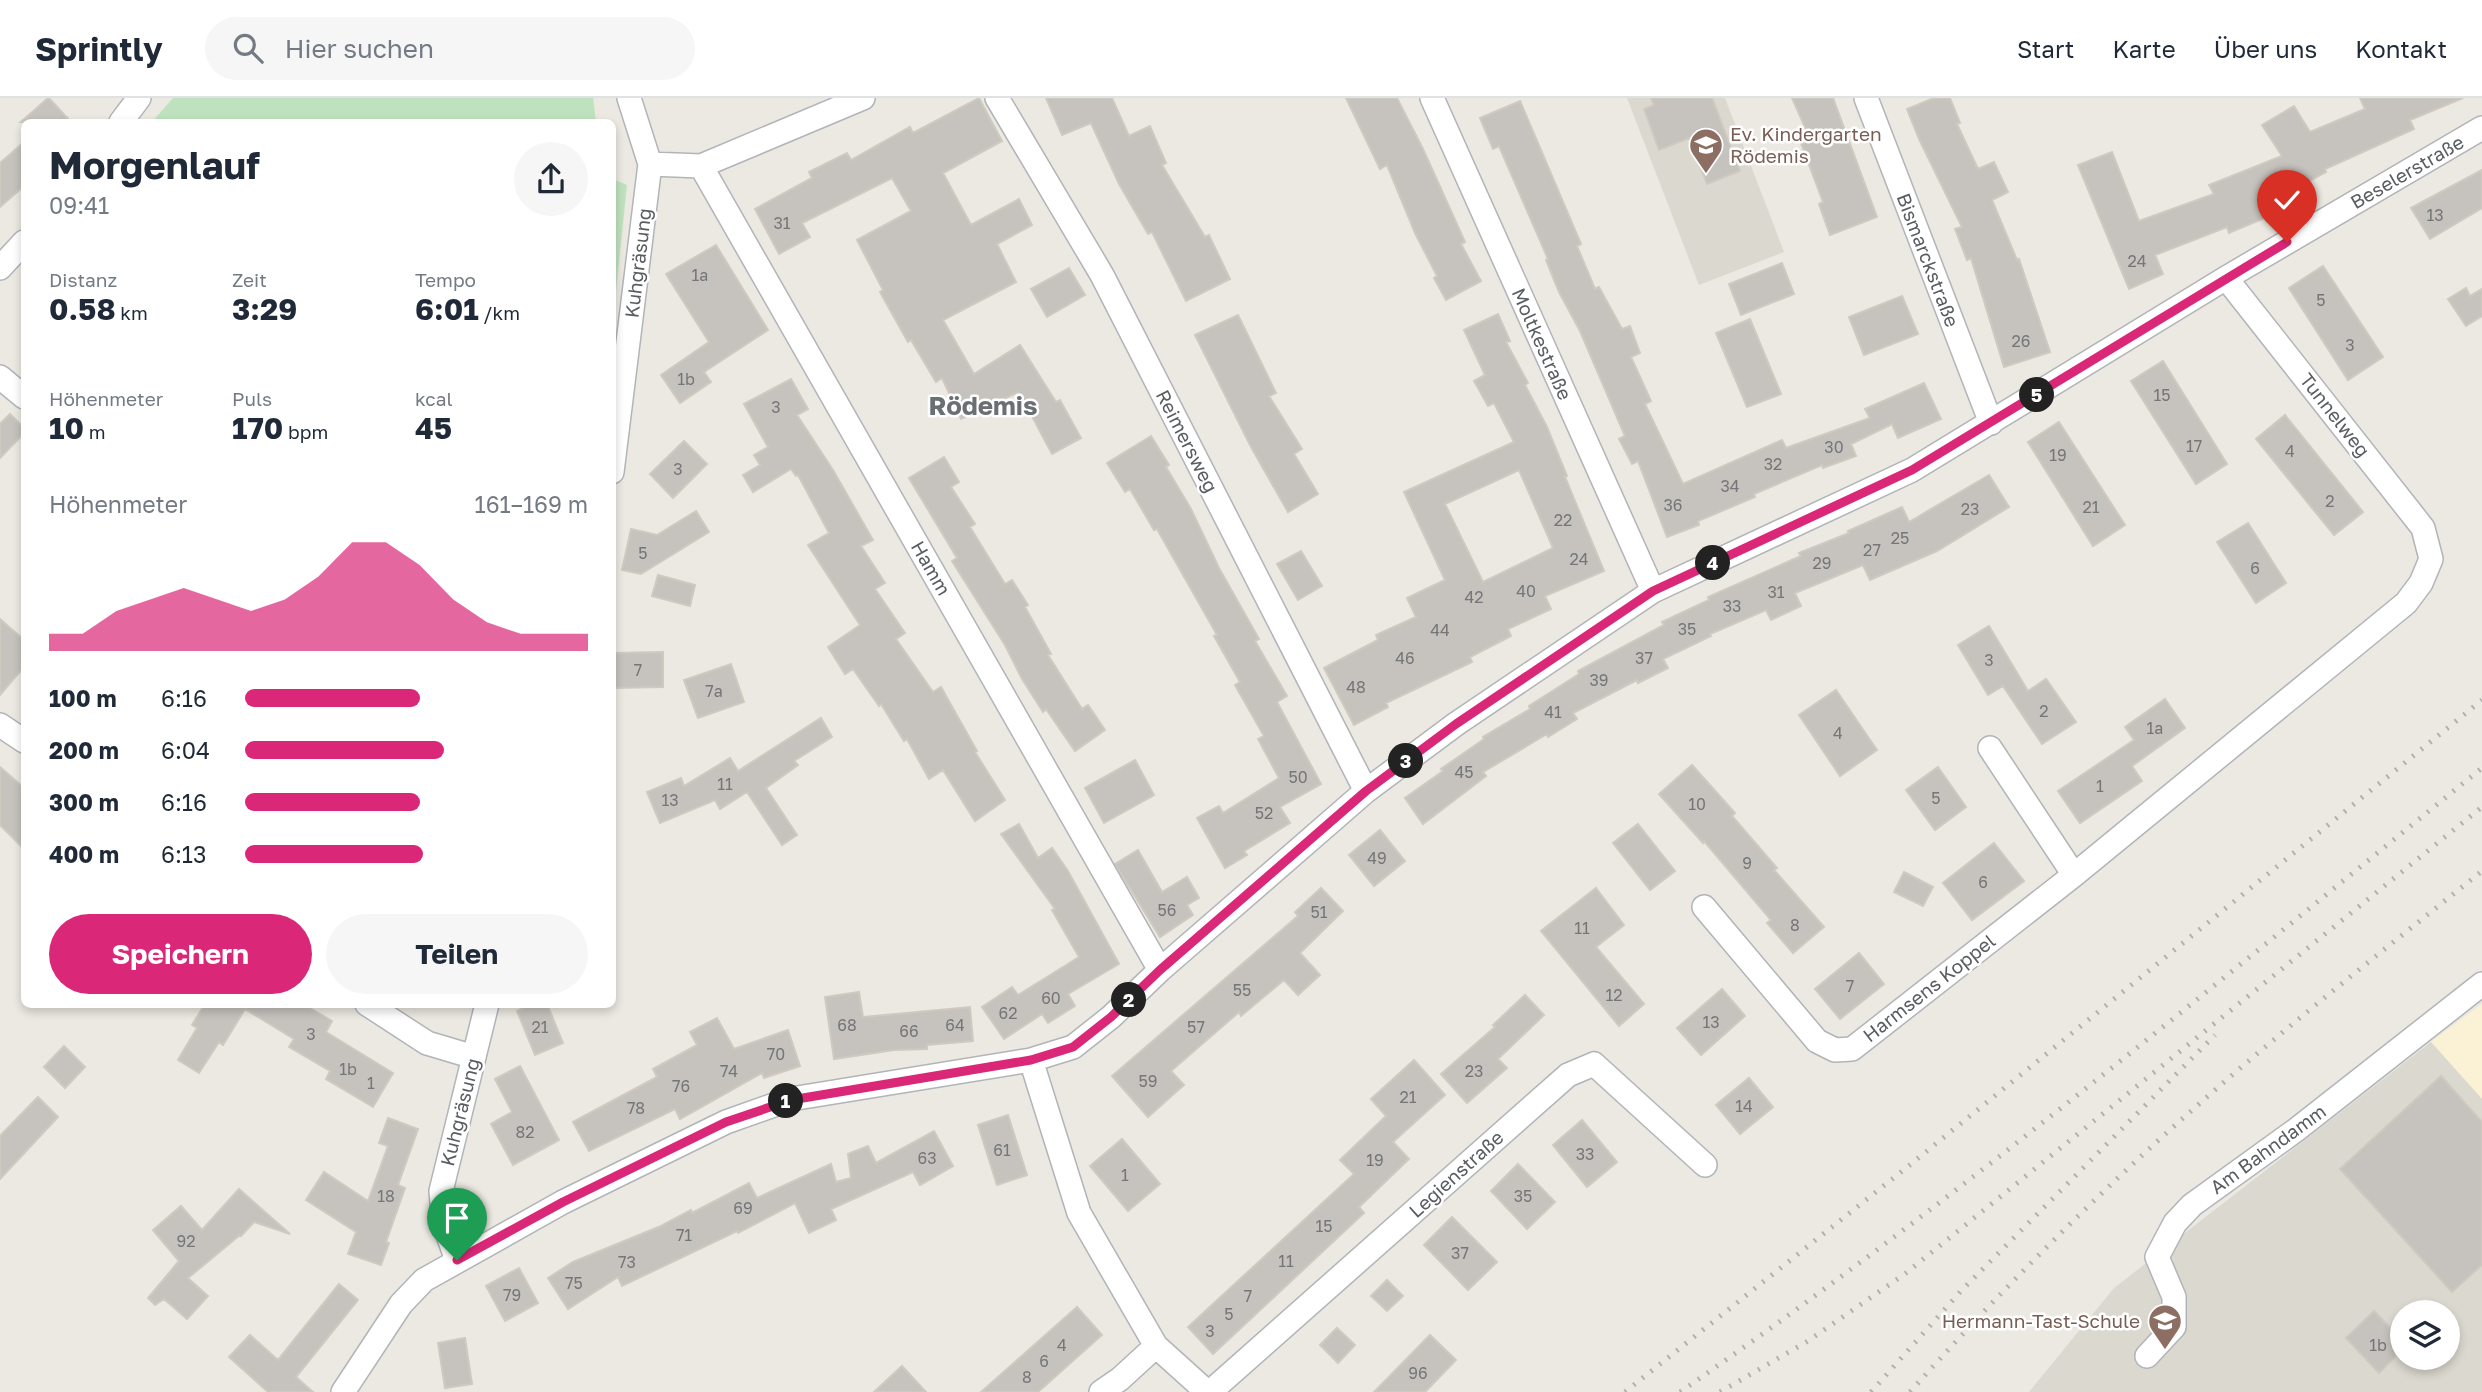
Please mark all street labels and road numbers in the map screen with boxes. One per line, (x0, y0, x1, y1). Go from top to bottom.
street label: Beselerstraße (2346, 130, 2467, 213)
street label: Bismarckstraße (1892, 190, 1965, 330)
street label: Kuhgräsung (619, 207, 656, 319)
street label: Moltkestraße (1508, 284, 1577, 403)
street label: Tunnelweg (2296, 368, 2375, 461)
street label: Reimersweg (1152, 386, 1223, 496)
street label: Hamm (907, 537, 956, 599)
street label: Harmsens Koppel (1858, 929, 1999, 1046)
street label: Kuhgräsung (435, 1055, 484, 1168)
street label: Am Bahndamm (2205, 1099, 2330, 1198)
street label: Legienstraße (1404, 1125, 1508, 1222)

